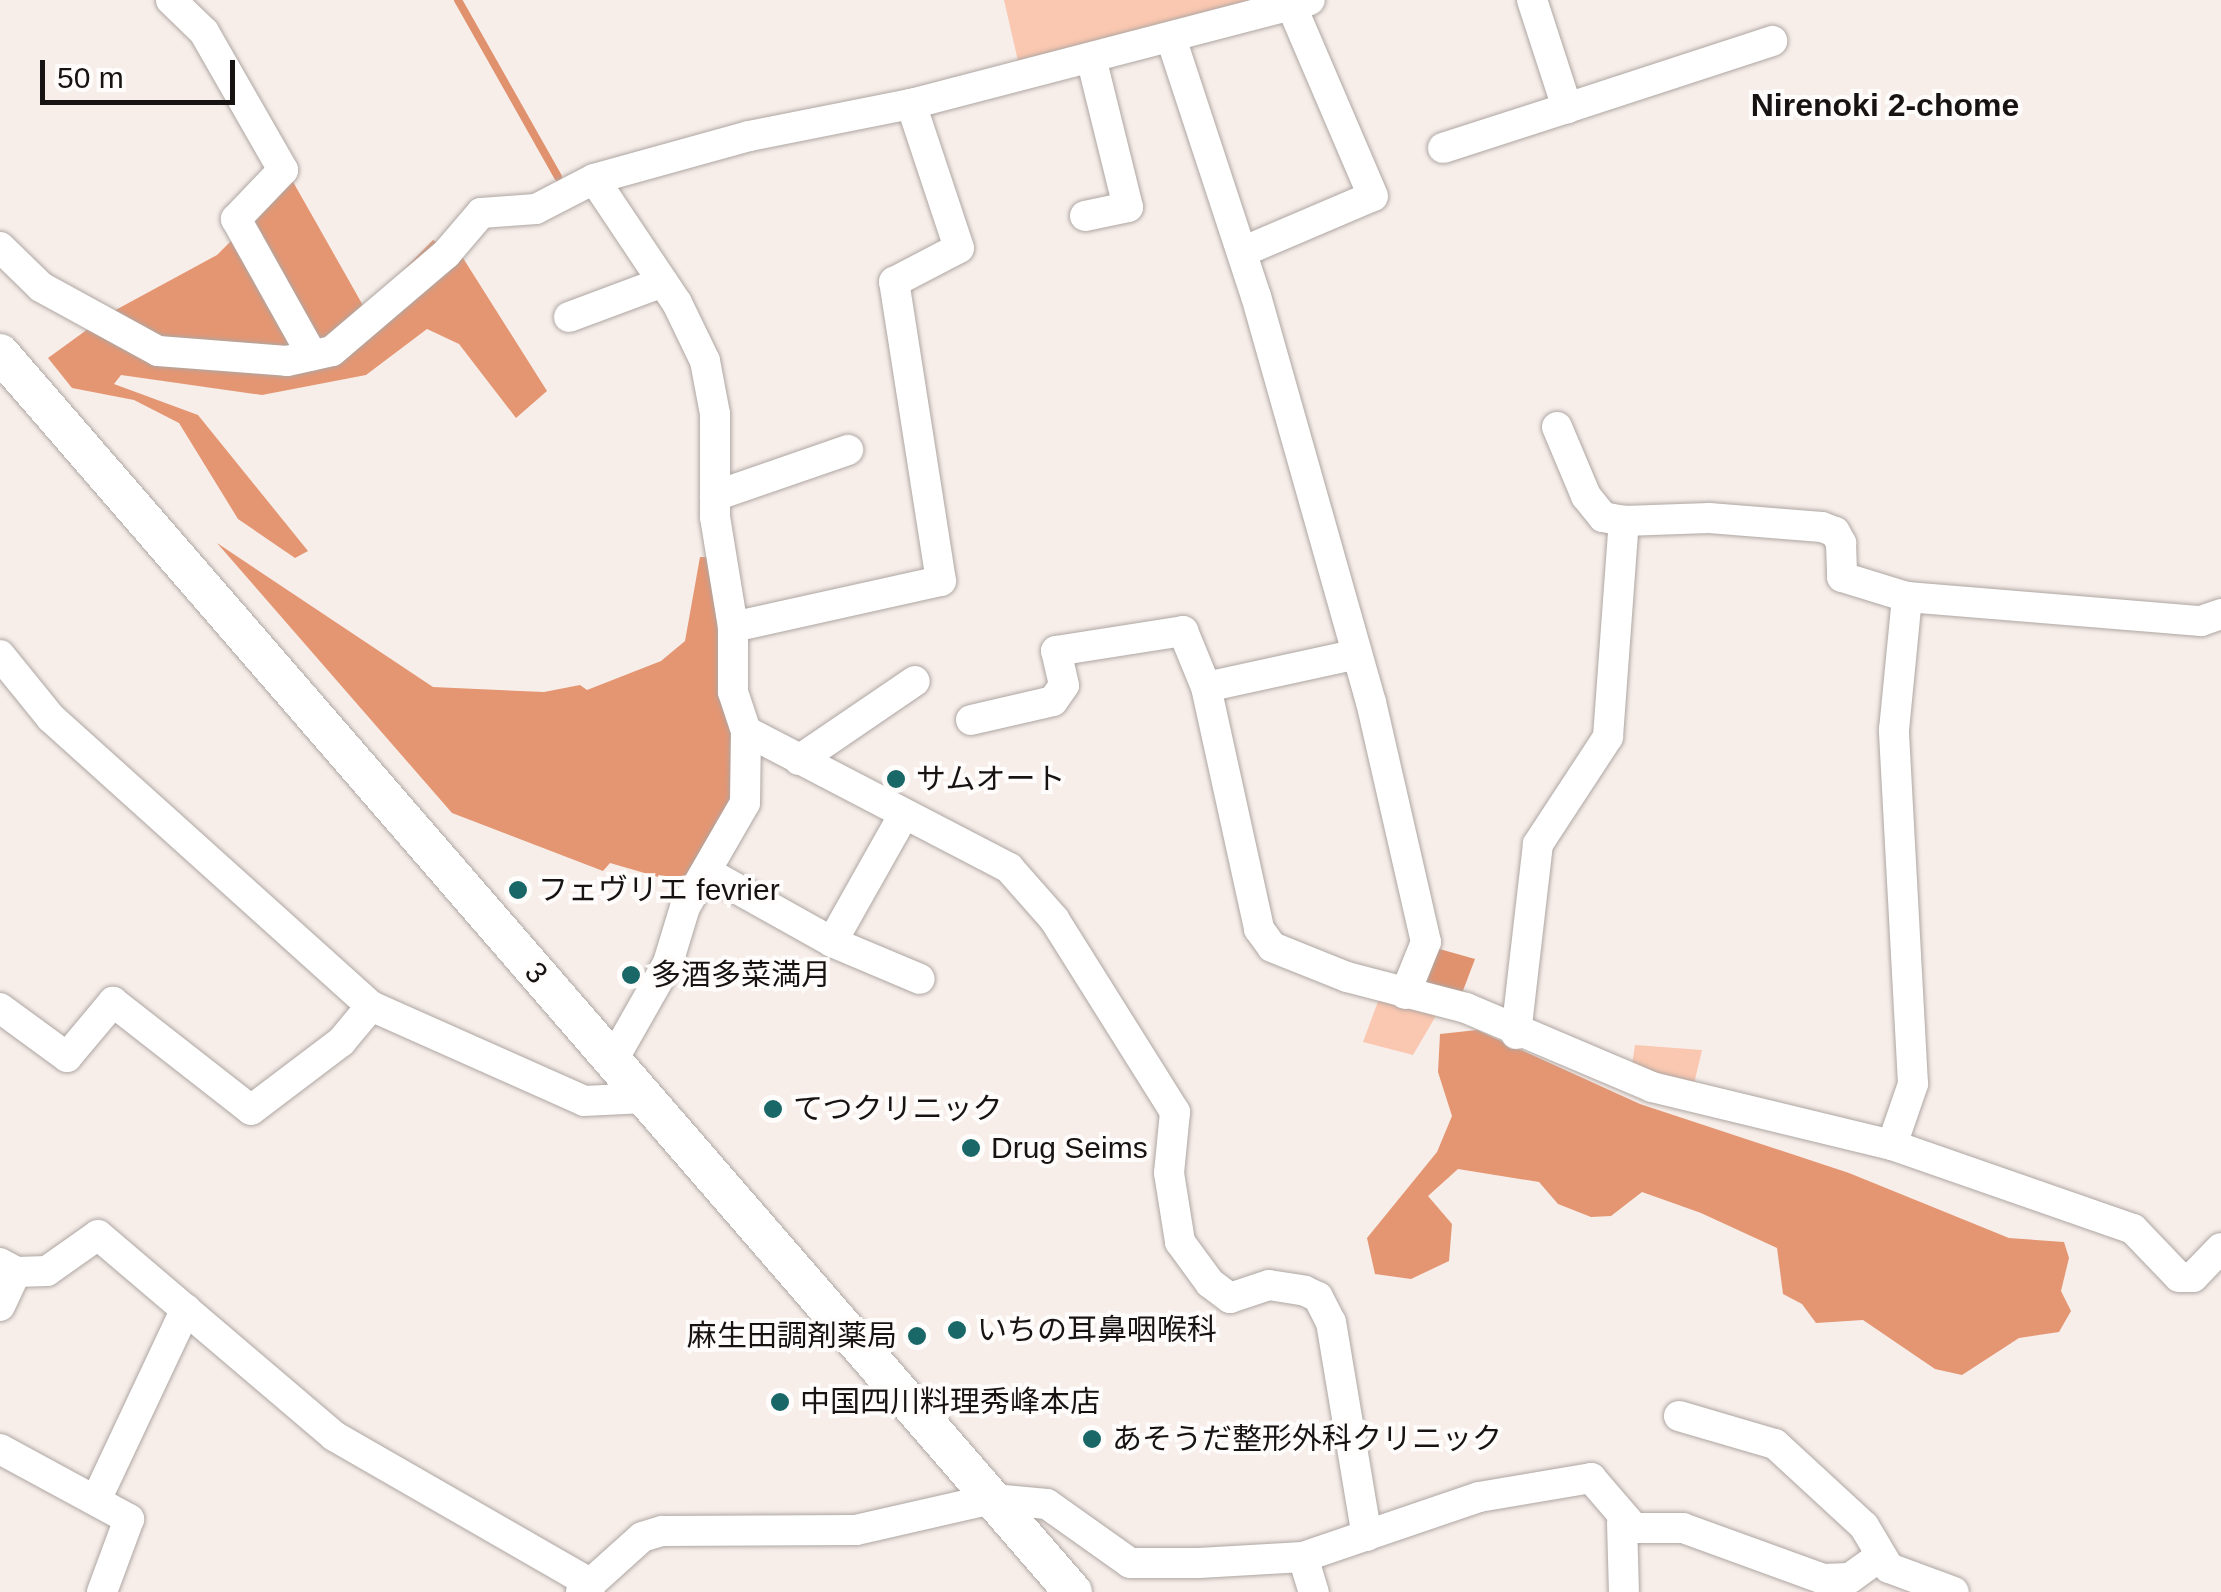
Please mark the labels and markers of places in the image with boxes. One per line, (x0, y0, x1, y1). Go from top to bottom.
place label: サムオート (916, 761, 1066, 797)
marker: サムオート (885, 768, 907, 790)
place label: フェヴリエ fevrier (538, 872, 780, 908)
marker: フェヴリエ fevrier (507, 879, 529, 901)
place label: 多酒多菜満月 (651, 957, 831, 993)
marker: 多酒多菜満月 (620, 964, 642, 986)
place label: てつクリニック (793, 1091, 1003, 1127)
marker: てつクリニック (762, 1098, 784, 1120)
place label: Drug Seims (991, 1130, 1148, 1166)
marker: Drug Seims (960, 1137, 982, 1159)
place label: いちの耳鼻咽喉科 (977, 1312, 1217, 1348)
place label: 麻生田調剤薬局 (687, 1318, 897, 1354)
marker: いちの耳鼻咽喉科 (946, 1319, 968, 1341)
marker: 麻生田調剤薬局 (906, 1325, 928, 1347)
place label: 中国四川料理秀峰本店 (800, 1384, 1100, 1420)
marker: 中国四川料理秀峰本店 (769, 1391, 791, 1413)
place label: あそうだ整形外科クリニック (1112, 1421, 1502, 1457)
marker: あそうだ整形外科クリニック (1081, 1428, 1103, 1450)

